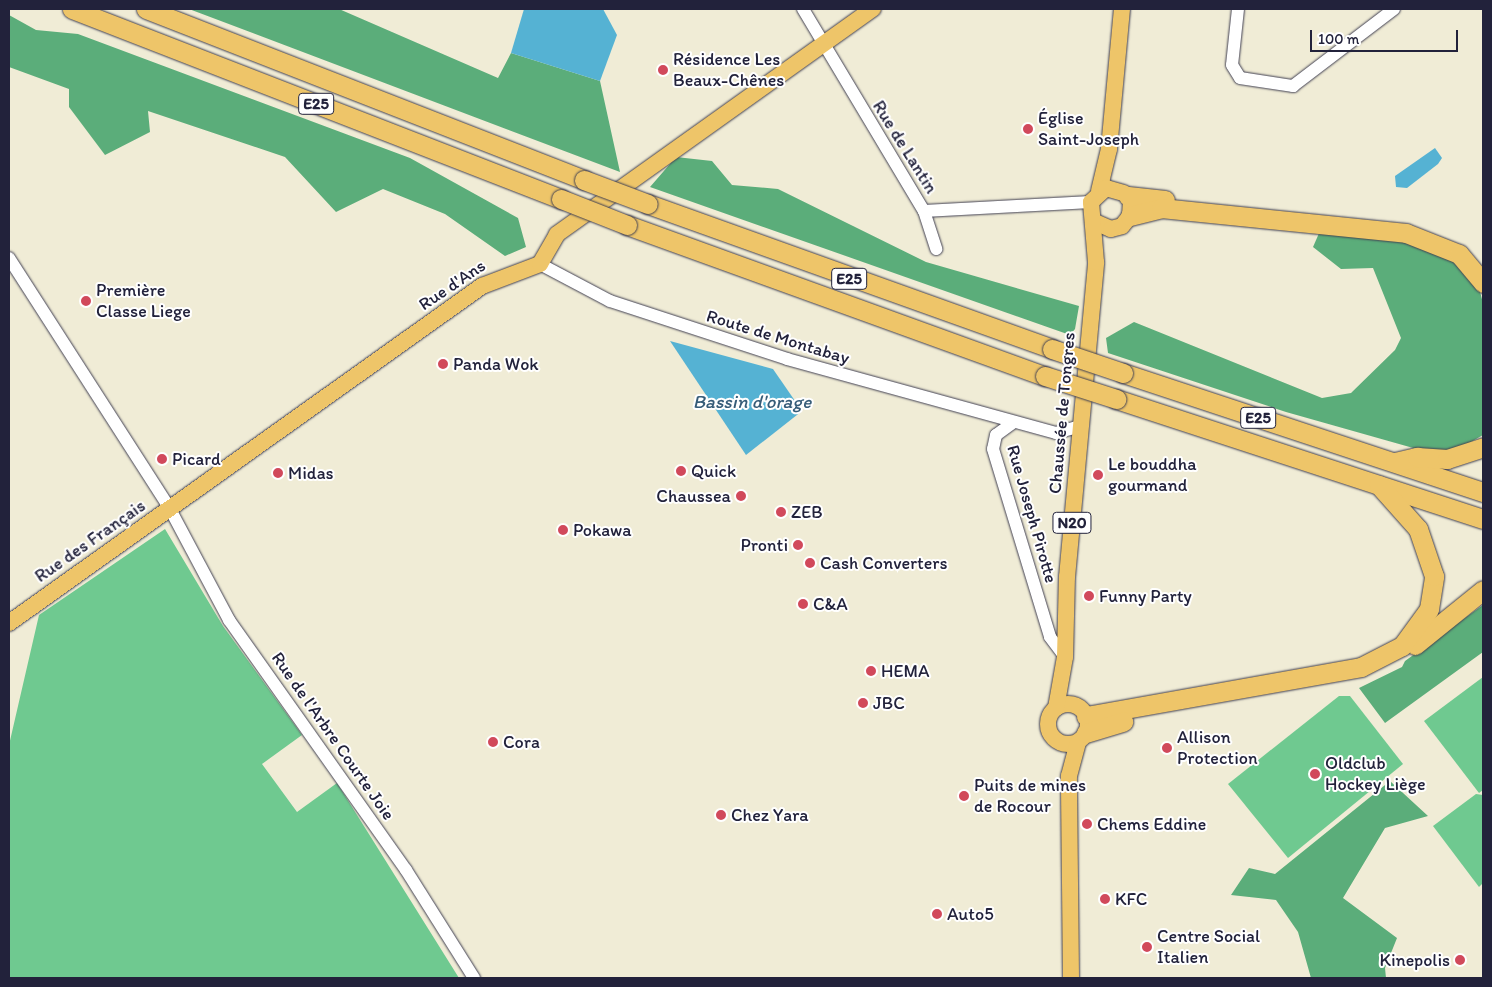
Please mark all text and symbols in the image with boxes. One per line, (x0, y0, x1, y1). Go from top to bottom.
scale bar (1312, 20, 1460, 52)
text: 100 m (1318, 30, 1359, 48)
place label: Résidence Les Beaux-Chênes (673, 49, 784, 92)
marker: Résidence Les Beaux-Chênes (657, 64, 669, 76)
road number: E25 (297, 90, 335, 118)
street label: Rue de Lantin (868, 96, 942, 198)
place label: Église Saint-Joseph (1038, 108, 1139, 150)
marker: Église Saint-Joseph (1022, 123, 1034, 135)
street label: Rue d'Ans (414, 255, 490, 315)
road number: E25 (830, 266, 868, 292)
place label: Première Classe Liege (96, 280, 191, 322)
marker: Première Classe Liege (80, 295, 92, 307)
street label: Route de Montabay (704, 305, 852, 369)
street label: Chaussée de Tongres (1044, 332, 1080, 494)
place label: Panda Wok (453, 353, 538, 375)
marker: Panda Wok (437, 358, 449, 370)
water label: Bassin d'orage (693, 391, 811, 413)
road number: E25 (1239, 404, 1277, 432)
street label: Rue Joseph Pirotte (1002, 442, 1062, 586)
place label: Picard (172, 448, 221, 470)
marker: Picard (156, 453, 168, 465)
place label: Le bouddha gourmand (1108, 454, 1197, 496)
place label: Quick (691, 460, 736, 482)
place label: Midas (288, 462, 334, 484)
marker: Quick (675, 465, 687, 477)
marker: Midas (272, 467, 284, 479)
marker: Le bouddha gourmand (1092, 469, 1104, 481)
place label: Chaussea (656, 485, 731, 507)
marker: Chaussea (735, 490, 747, 502)
street label: Rue des Français (31, 495, 149, 587)
place label: ZEB (791, 501, 823, 523)
marker: ZEB (775, 506, 787, 518)
road number: N20 (1052, 509, 1092, 536)
place label: Pokawa (573, 519, 632, 541)
marker: Pokawa (557, 524, 569, 536)
place label: Pronti (740, 534, 788, 556)
marker: Pronti (792, 539, 804, 551)
place label: Cash Converters (820, 552, 948, 574)
marker: Cash Converters (804, 557, 816, 569)
place label: Funny Party (1099, 585, 1192, 607)
marker: Funny Party (1083, 590, 1095, 602)
place label: C&A (813, 593, 848, 615)
marker: C&A (797, 598, 809, 610)
street label: Rue de l'Arbre Courte Joie (267, 648, 399, 824)
place label: HEMA (881, 660, 929, 682)
marker: HEMA (865, 665, 877, 677)
place label: JBC (873, 692, 905, 714)
marker: JBC (857, 697, 869, 709)
place label: Allison Protection (1177, 727, 1258, 770)
place label: Cora (503, 731, 540, 753)
marker: Cora (487, 736, 499, 748)
marker: Allison Protection (1161, 742, 1173, 754)
place label: Oldclub Hockey Liège (1325, 753, 1425, 796)
marker: Oldclub Hockey Liège (1309, 768, 1321, 780)
place label: Puits de mines de Rocour (974, 775, 1086, 818)
marker: Puits de mines de Rocour (958, 790, 970, 802)
place label: Chez Yara (731, 804, 807, 826)
marker: Chez Yara (715, 809, 727, 821)
place label: Chems Eddine (1097, 813, 1206, 835)
marker: Chems Eddine (1081, 818, 1093, 830)
place label: KFC (1115, 888, 1147, 910)
marker: KFC (1099, 893, 1111, 905)
place label: Auto5 (947, 903, 994, 925)
marker: Auto5 (931, 908, 943, 920)
place label: Centre Social Italien (1157, 926, 1261, 969)
marker: Centre Social Italien (1141, 941, 1153, 953)
place label: Kinepolis (1379, 949, 1450, 971)
marker: Kinepolis (1454, 954, 1466, 966)

